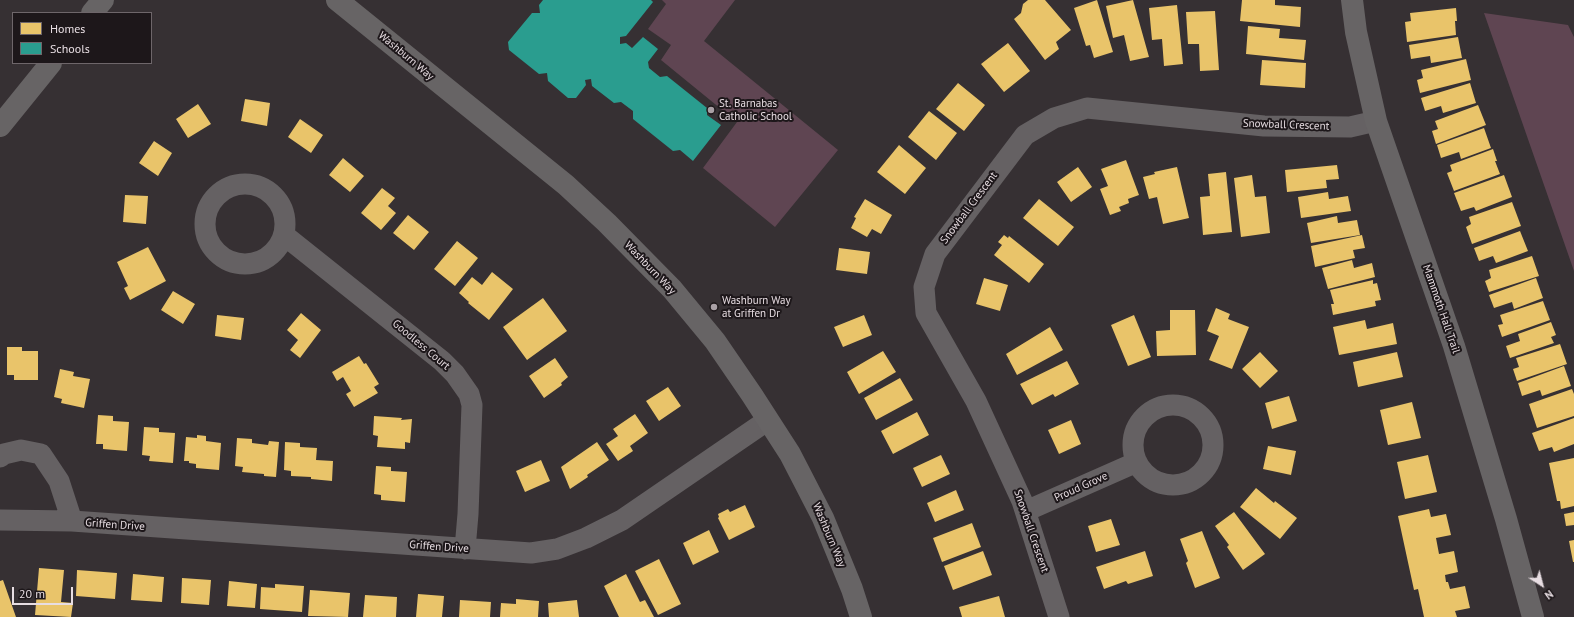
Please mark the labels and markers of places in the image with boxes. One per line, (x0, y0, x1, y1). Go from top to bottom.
place label: St. Barnabas Catholic School (719, 97, 792, 123)
marker: St. Barnabas Catholic School (706, 105, 716, 115)
place label: Washburn Way at Griffen Dr (722, 294, 791, 320)
marker: Washburn Way at Griffen Dr (709, 302, 719, 312)

